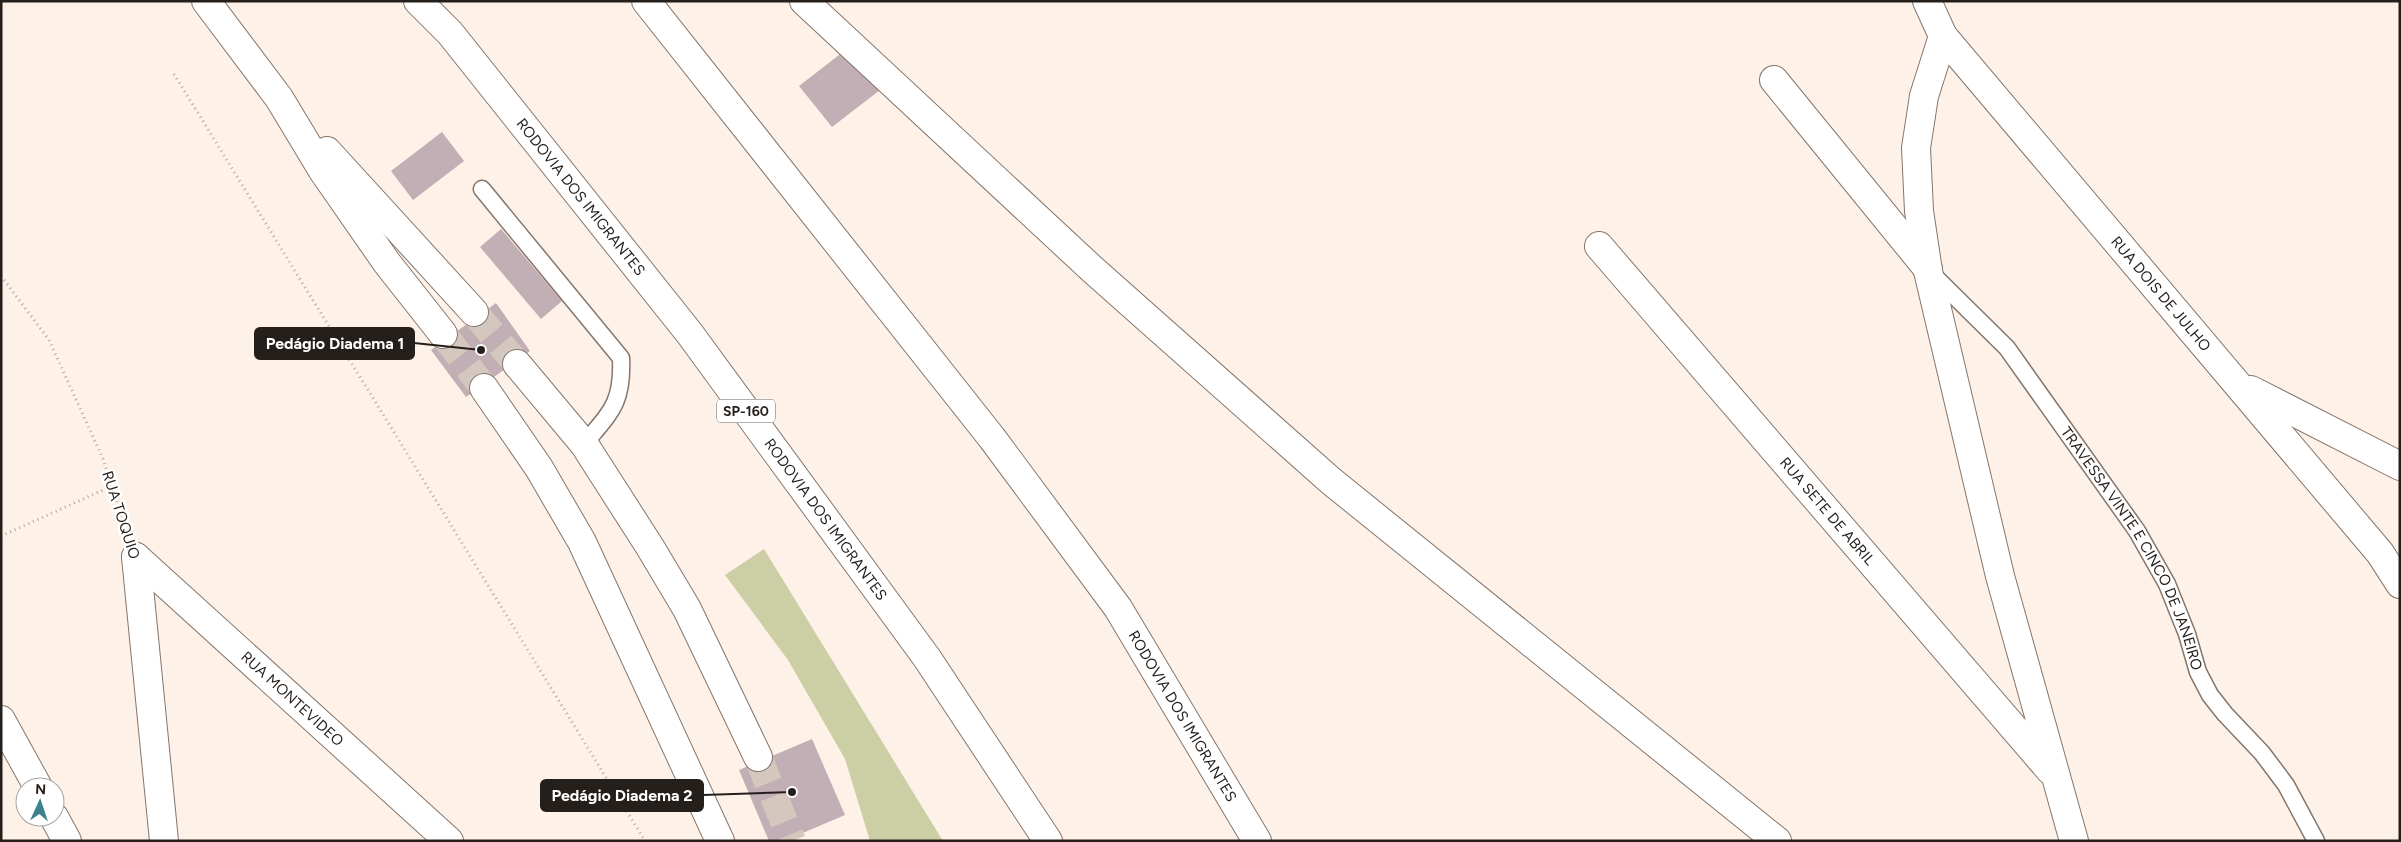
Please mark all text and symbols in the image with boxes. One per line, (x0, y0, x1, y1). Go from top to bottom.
street label: RODOVIA DOS IMIGRANTES (513, 115, 649, 279)
street label: RUA DOIS DE JULHO (2107, 233, 2215, 355)
callout: Pedágio Diadema 1 (255, 328, 414, 359)
text: Pedágio Diadema 1 (266, 334, 404, 353)
road number: SP-160 (717, 400, 775, 422)
street label: TRAVESSA VINTE E CINCO DE JANEIRO (2057, 424, 2206, 672)
street label: RODOVIA DOS IMIGRANTES (761, 435, 891, 604)
street label: RUA SETE DE ABRIL (1776, 454, 1879, 569)
street label: RUA TOQUIO (98, 469, 144, 561)
street label: RODOVIA DOS IMIGRANTES (1125, 627, 1240, 805)
street label: RUA MONTEVIDEO (237, 648, 347, 750)
north arrow (15, 777, 65, 827)
callout: Pedágio Diadema 2 (541, 780, 703, 811)
text: N (35, 781, 47, 798)
text: Pedágio Diadema 2 (551, 786, 693, 805)

